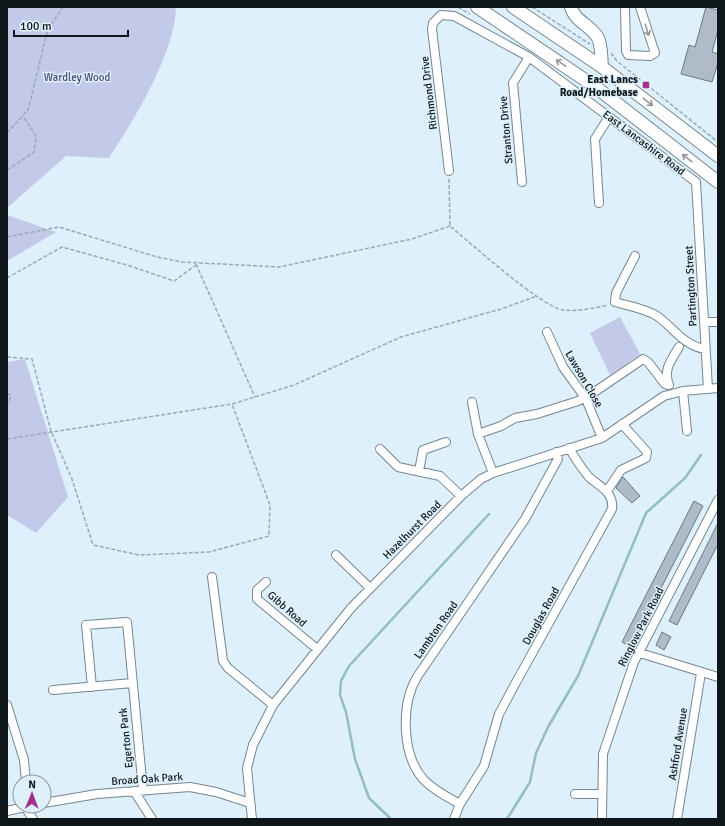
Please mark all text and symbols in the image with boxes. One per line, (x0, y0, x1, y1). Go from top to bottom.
scale bar (14, 12, 128, 38)
text: 100 m (20, 19, 52, 34)
one-way arrow (644, 24, 652, 36)
street label: Richmond Drive (418, 55, 440, 131)
one-way arrow (556, 59, 567, 67)
park label: Wardley Wood (44, 71, 110, 84)
place label: East Lancs Road/Homebase (560, 73, 639, 99)
marker: East Lancs Road/Homebase (641, 80, 651, 90)
street label: Stranton Drive (497, 96, 515, 164)
one-way arrow (642, 98, 653, 107)
street label: East Lancashire Road (600, 108, 688, 178)
one-way arrow (682, 154, 693, 162)
street label: Partington Street (682, 245, 700, 327)
street label: Lawson Close (562, 348, 606, 410)
street label: Hazelhurst Road (380, 498, 444, 562)
street label: Douglas Road (520, 585, 562, 647)
street label: Ringlow Park Road (615, 585, 667, 669)
street label: Gibb Road (265, 588, 309, 630)
street label: Lambton Road (411, 599, 461, 661)
street label: Egerton Park (116, 707, 136, 769)
street label: Ashford Avenue (666, 707, 690, 781)
street label: Broad Oak Park (111, 770, 184, 788)
north arrow (12, 774, 52, 814)
text: N (28, 778, 36, 791)

